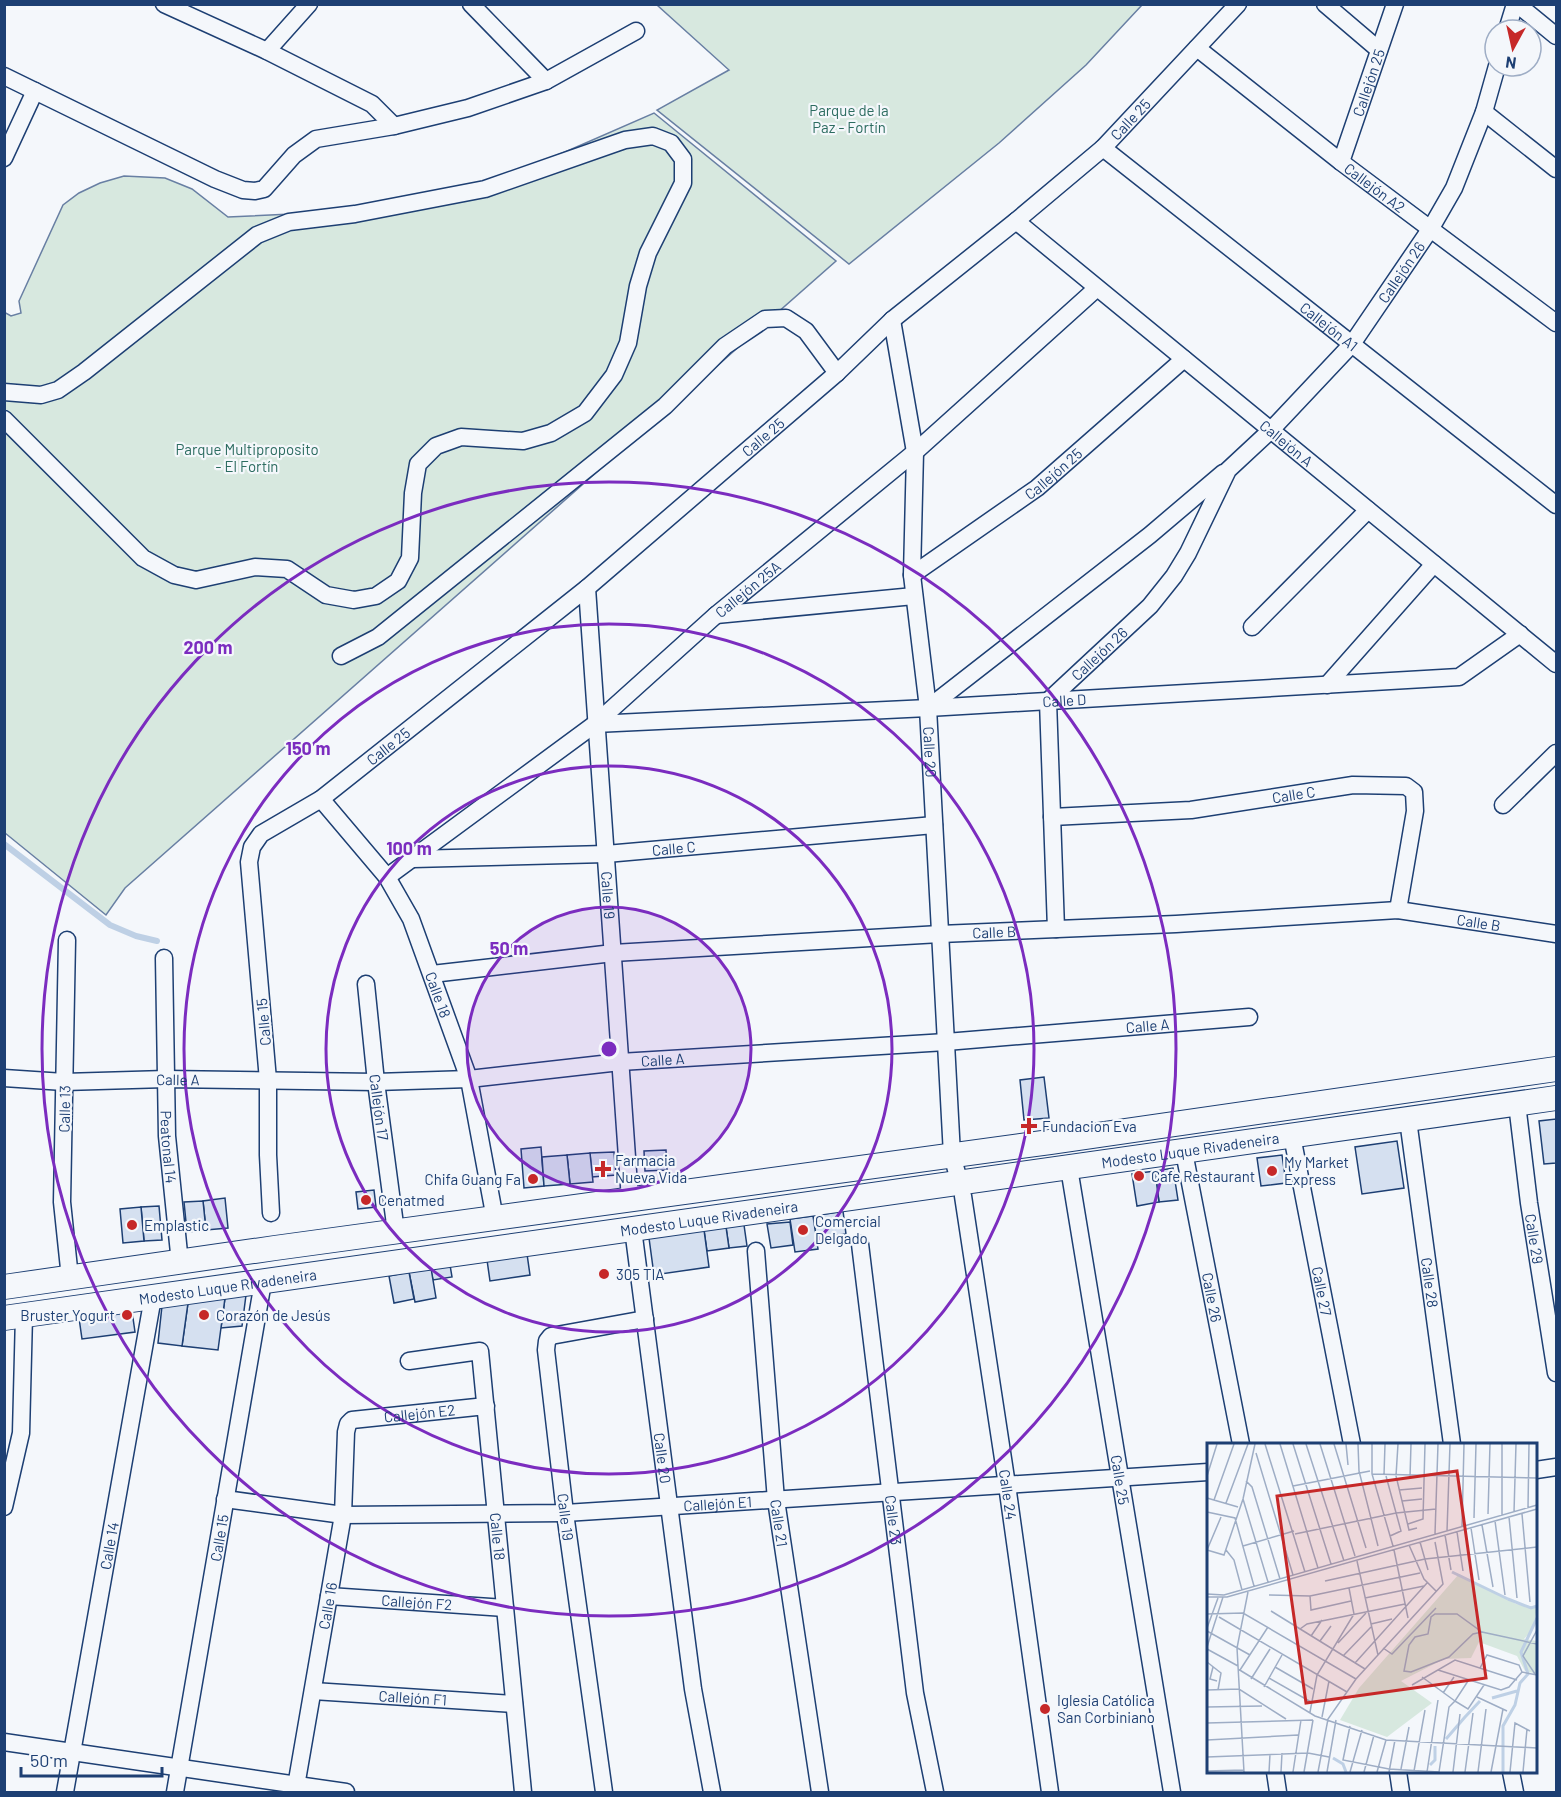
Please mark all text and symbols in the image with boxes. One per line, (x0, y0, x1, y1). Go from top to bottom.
north arrow (1483, 18, 1543, 78)
street label: Callejón 25 (1348, 46, 1388, 119)
text: N (1504, 53, 1517, 73)
street label: Calle 25 (1106, 95, 1154, 144)
park label: Parque de la Paz - Fortín (809, 101, 889, 136)
street label: Callejón A2 (1341, 159, 1409, 216)
street label: Callejón 26 (1374, 238, 1428, 306)
street label: Callejón A1 (1297, 298, 1362, 355)
street label: Calle 25 (738, 413, 788, 460)
street label: Callejón A (1256, 416, 1317, 470)
park label: Parque Multiproposito - El Fortín (175, 440, 319, 475)
street label: Callejón 25 (1021, 444, 1086, 503)
street label: Callejón 25A (711, 557, 784, 621)
street label: Callejón 26 (1067, 623, 1131, 684)
text: 200 m (183, 636, 233, 658)
street label: Calle D (1042, 690, 1087, 710)
street label: Calle 25 (363, 723, 413, 769)
street label: Calle 20 (920, 726, 941, 778)
text: 150 m (286, 737, 330, 759)
street label: Calle C (1271, 782, 1317, 806)
text: 100 m (386, 837, 432, 859)
street label: Calle C (651, 837, 696, 859)
street label: Calle 19 (598, 871, 619, 920)
street label: Calle B (1456, 910, 1502, 934)
street label: Calle B (972, 922, 1017, 942)
text: 50 m (490, 937, 528, 959)
street label: Calle 18 (422, 969, 455, 1020)
street label: Calle 15 (252, 998, 274, 1046)
street label: Calle A (1125, 1015, 1170, 1036)
centre of rings (599, 1039, 619, 1059)
street label: Calle A (640, 1049, 685, 1070)
street label: Calle A (156, 1070, 200, 1088)
street label: Callejón 17 (366, 1073, 393, 1142)
street label: Calle 13 (55, 1085, 73, 1133)
street label: Peatonal 14 (158, 1110, 181, 1184)
marker: Fundacion Eva (1020, 1117, 1038, 1135)
place label: Fundacion Eva (1042, 1117, 1137, 1135)
street label: Modesto Luque Rivadeneira (1100, 1128, 1280, 1171)
place label: Farmacia Nueva Vida (615, 1151, 687, 1186)
place label: My Market Express (1284, 1153, 1349, 1188)
marker: Farmacia Nueva Vida (596, 1162, 610, 1176)
marker: My Market Express (1265, 1164, 1279, 1178)
place label: Cafe Restaurant (1151, 1167, 1255, 1185)
marker: Cafe Restaurant (1132, 1169, 1146, 1183)
place label: Chifa Guang Fa (425, 1170, 521, 1188)
marker: Chifa Guang Fa (526, 1172, 540, 1186)
place label: Cenatmed (378, 1191, 445, 1209)
marker: Cenatmed (359, 1193, 373, 1207)
street label: Modesto Luque Rivadeneira (619, 1197, 799, 1240)
place label: Comercial Delgado (815, 1212, 881, 1247)
street label: Calle 29 (1522, 1212, 1548, 1265)
place label: Emplastic (144, 1216, 209, 1234)
marker: Emplastic (125, 1218, 139, 1232)
marker: Comercial Delgado (796, 1223, 810, 1237)
street label: Calle 28 (1418, 1256, 1442, 1309)
street label: Modesto Luque Rivadeneira (138, 1265, 318, 1308)
place label: 305 TIA (616, 1265, 664, 1283)
street label: Calle 27 (1309, 1265, 1336, 1317)
marker: 305 TIA (597, 1267, 611, 1281)
street label: Calle 26 (1199, 1271, 1226, 1324)
place label: Bruster Yogurt (20, 1306, 115, 1324)
place label: Corazón de Jesús (216, 1306, 330, 1324)
marker: Bruster Yogurt (120, 1308, 134, 1322)
marker: Corazón de Jesús (197, 1308, 211, 1322)
street label: Callejón E2 (383, 1400, 456, 1426)
street label: Calle 20 (651, 1432, 675, 1485)
inset map (1207, 1443, 1537, 1773)
street label: Calle 25 (1107, 1453, 1133, 1506)
street label: Calle 24 (996, 1468, 1021, 1521)
street label: Calle 19 (554, 1492, 578, 1542)
street label: Callejón E1 (683, 1492, 752, 1514)
street label: Calle 23 (882, 1494, 906, 1546)
street label: Calle 21 (767, 1498, 792, 1548)
street label: Calle 18 (487, 1512, 509, 1561)
street label: Calle 15 (206, 1513, 232, 1563)
street label: Calle 14 (96, 1521, 122, 1571)
street label: Calle 16 (314, 1581, 340, 1631)
street label: Callejón F2 (381, 1591, 453, 1613)
street label: Callejón F1 (378, 1686, 447, 1709)
place label: Iglesia Católica San Corbiniano (1057, 1691, 1155, 1726)
marker: Iglesia Católica San Corbiniano (1038, 1702, 1052, 1716)
scale bar (21, 1740, 162, 1778)
text: 50 m (30, 1749, 68, 1771)

